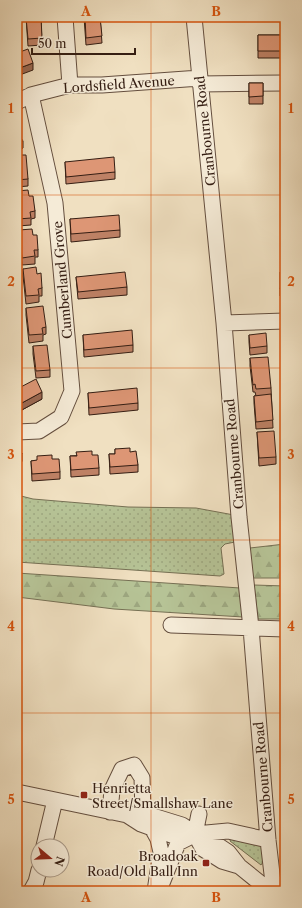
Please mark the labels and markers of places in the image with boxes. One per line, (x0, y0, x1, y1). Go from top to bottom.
place label: Henrietta Street/Smallshaw Lane (92, 780, 233, 811)
marker: Henrietta Street/Smallshaw Lane (79, 790, 89, 800)
place label: Broadoak Road/Old Ball Inn (87, 848, 198, 879)
marker: Broadoak Road/Old Ball Inn (201, 858, 211, 868)

